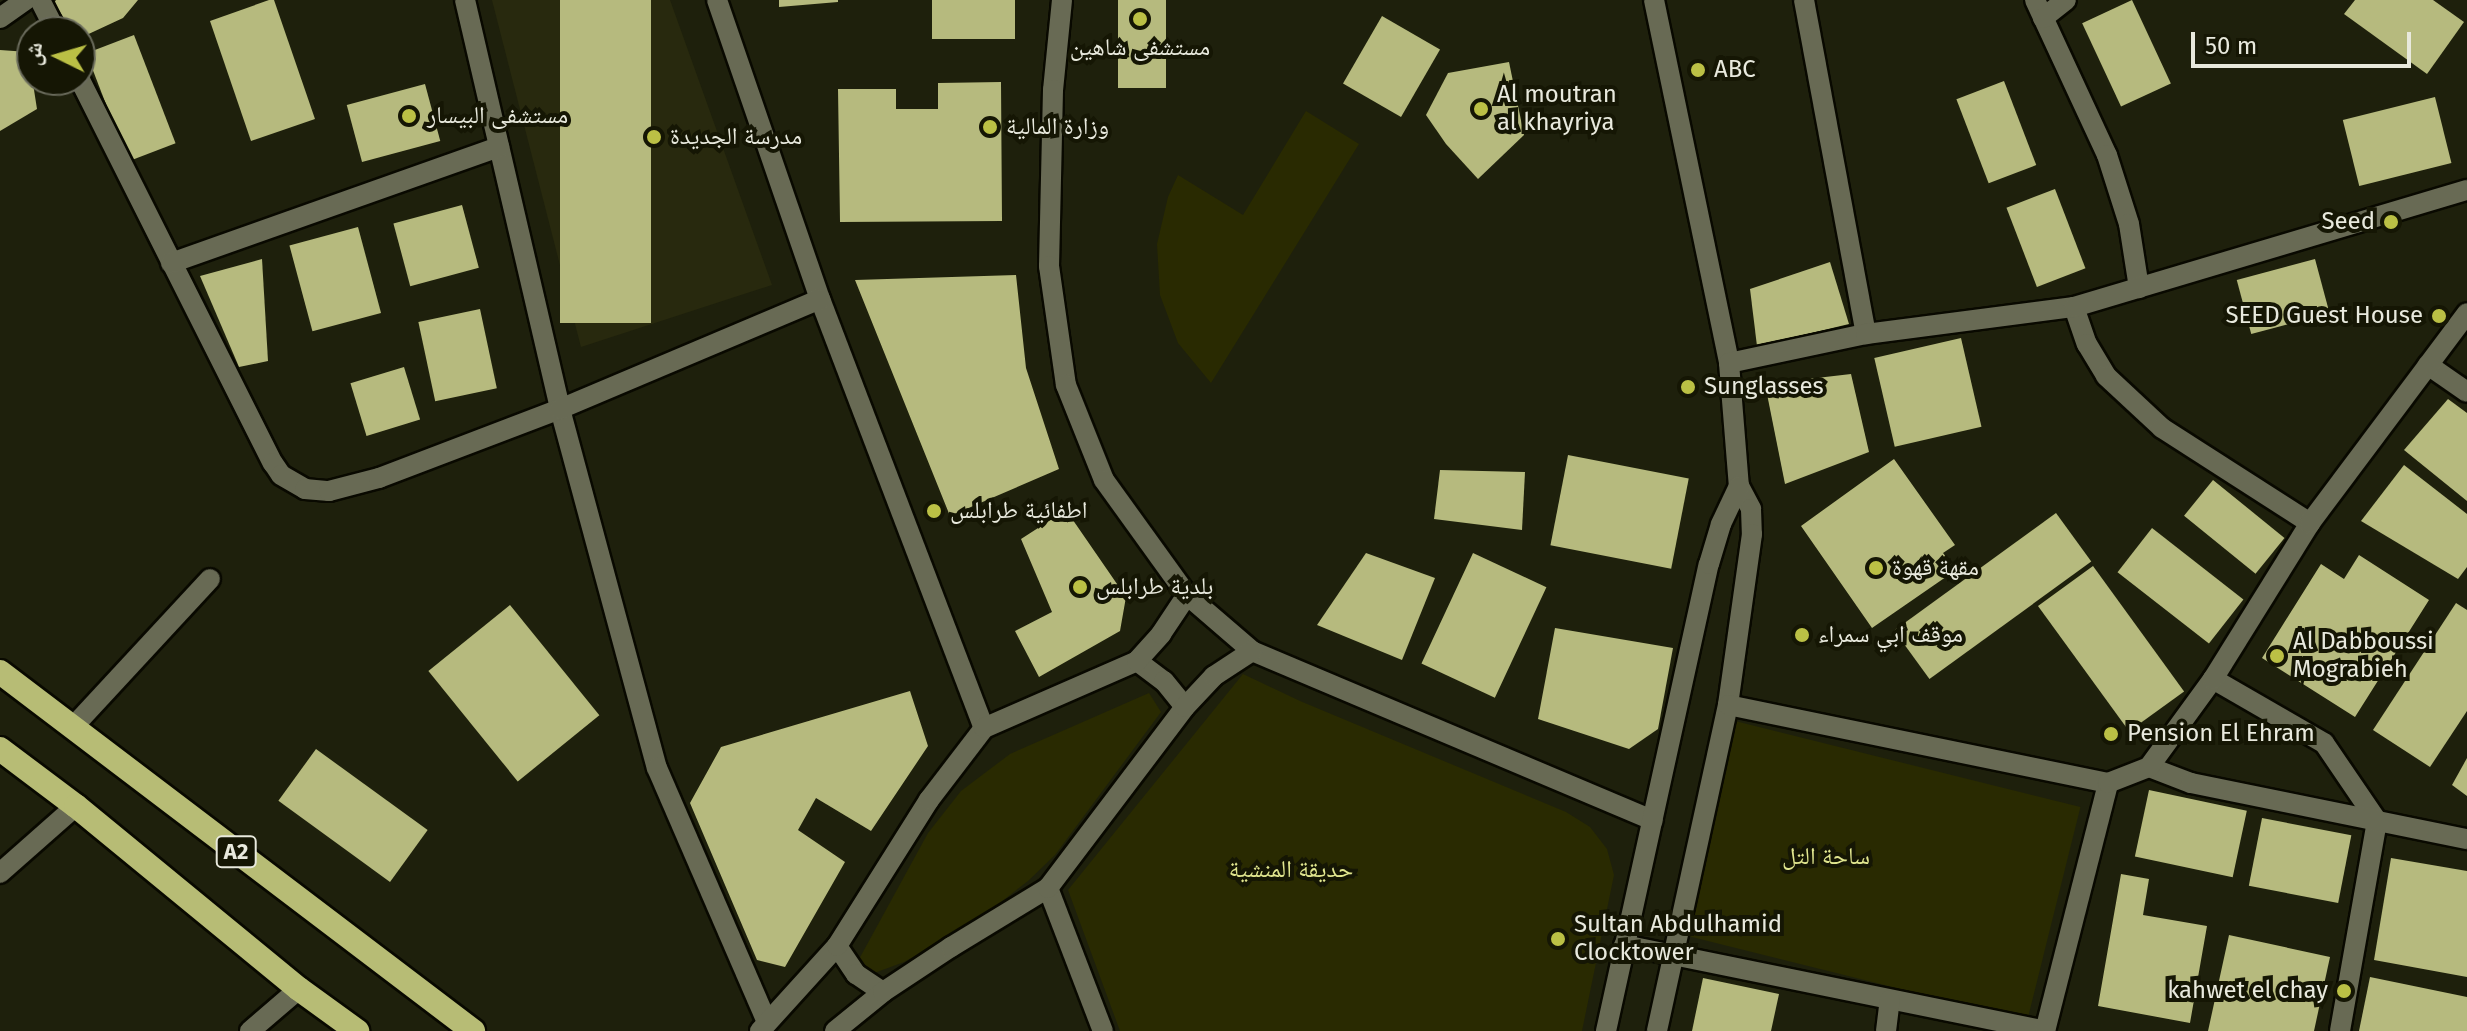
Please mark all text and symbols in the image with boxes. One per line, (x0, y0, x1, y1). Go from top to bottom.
marker: مستشفى شاهين (1129, 8, 1151, 30)
north arrow (16, 16, 96, 96)
scale bar (2195, 16, 2415, 66)
text: 50 m (2205, 32, 2257, 60)
place label: مستشفى شاهين (1070, 34, 1210, 62)
text: ش (19, 41, 48, 67)
place label: ABC (1714, 56, 1756, 84)
marker: ABC (1689, 61, 1707, 79)
place label: Al moutran al khayriya (1497, 81, 1617, 137)
marker: Al moutran al khayriya (1472, 100, 1490, 118)
place label: مستشفی البيسار (427, 102, 568, 130)
marker: مستشفی البيسار (398, 105, 420, 127)
place label: وزارة المالية (1006, 113, 1109, 141)
marker: وزارة المالية (981, 118, 999, 136)
place label: مدرسة الجديدة (670, 123, 802, 151)
marker: مدرسة الجديدة (645, 128, 663, 146)
place label: Seed (2321, 208, 2375, 236)
marker: Seed (2382, 213, 2400, 231)
place label: SEED Guest House (2225, 302, 2423, 330)
marker: SEED Guest House (2430, 307, 2448, 325)
place label: Sunglasses (1704, 373, 1824, 401)
marker: Sunglasses (1679, 378, 1697, 396)
place label: اطفائية طرابلس (950, 497, 1087, 525)
marker: اطفائية طرابلس (925, 502, 943, 520)
place label: مقهة قهوة (1892, 554, 1979, 582)
marker: مقهة قهوة (1867, 559, 1885, 577)
place label: بلدية طرابلس (1096, 573, 1213, 601)
marker: بلدية طرابلس (1071, 578, 1089, 596)
place label: موقف ابي سمراء (1818, 621, 1963, 649)
marker: موقف ابي سمراء (1793, 626, 1811, 644)
place label: Al Dabboussi Mograbieh (2293, 628, 2434, 684)
marker: Al Dabboussi Mograbieh (2268, 647, 2286, 665)
place label: Pension El Ehram (2127, 720, 2315, 748)
marker: Pension El Ehram (2102, 725, 2120, 743)
road number: A2 (214, 834, 258, 870)
park label: ساحة التل (1782, 843, 1870, 871)
park label: حديقة المنشية (1229, 856, 1353, 884)
place label: Sultan Abdulhamid Clocktower (1574, 911, 1782, 967)
marker: Sultan Abdulhamid Clocktower (1549, 930, 1567, 948)
place label: kahwet el chay (2167, 977, 2328, 1005)
marker: kahwet el chay (2335, 982, 2353, 1000)

